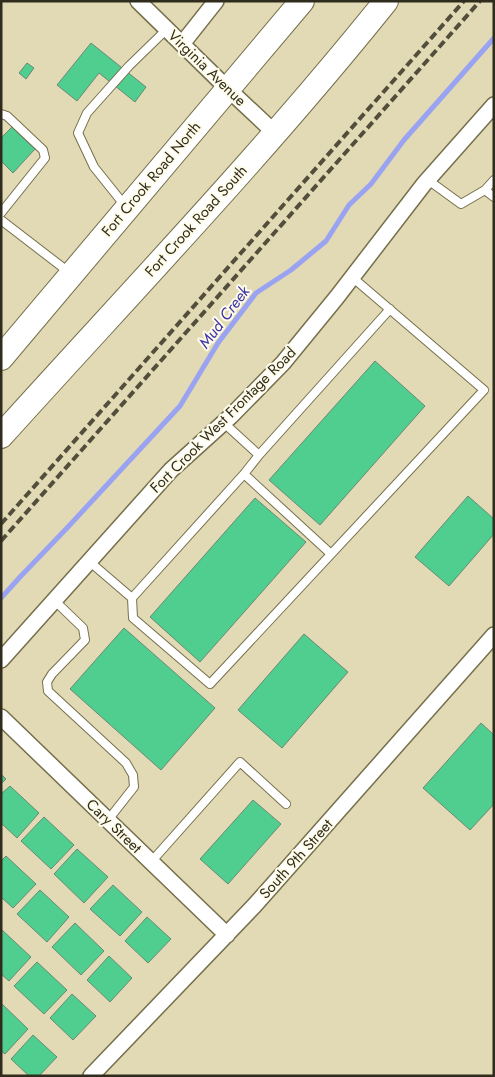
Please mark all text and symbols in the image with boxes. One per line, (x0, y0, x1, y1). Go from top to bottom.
street label: Virginia Avenue (163, 25, 251, 111)
street label: Fort Crook Road North (96, 117, 206, 241)
street label: Fort Crook Road South (140, 160, 252, 282)
water label: Mud Creek (193, 280, 256, 353)
street label: Fort Crook West Frontage Road (145, 342, 301, 498)
street label: Cary Street (81, 794, 147, 858)
street label: South 9th Street (254, 814, 338, 904)

